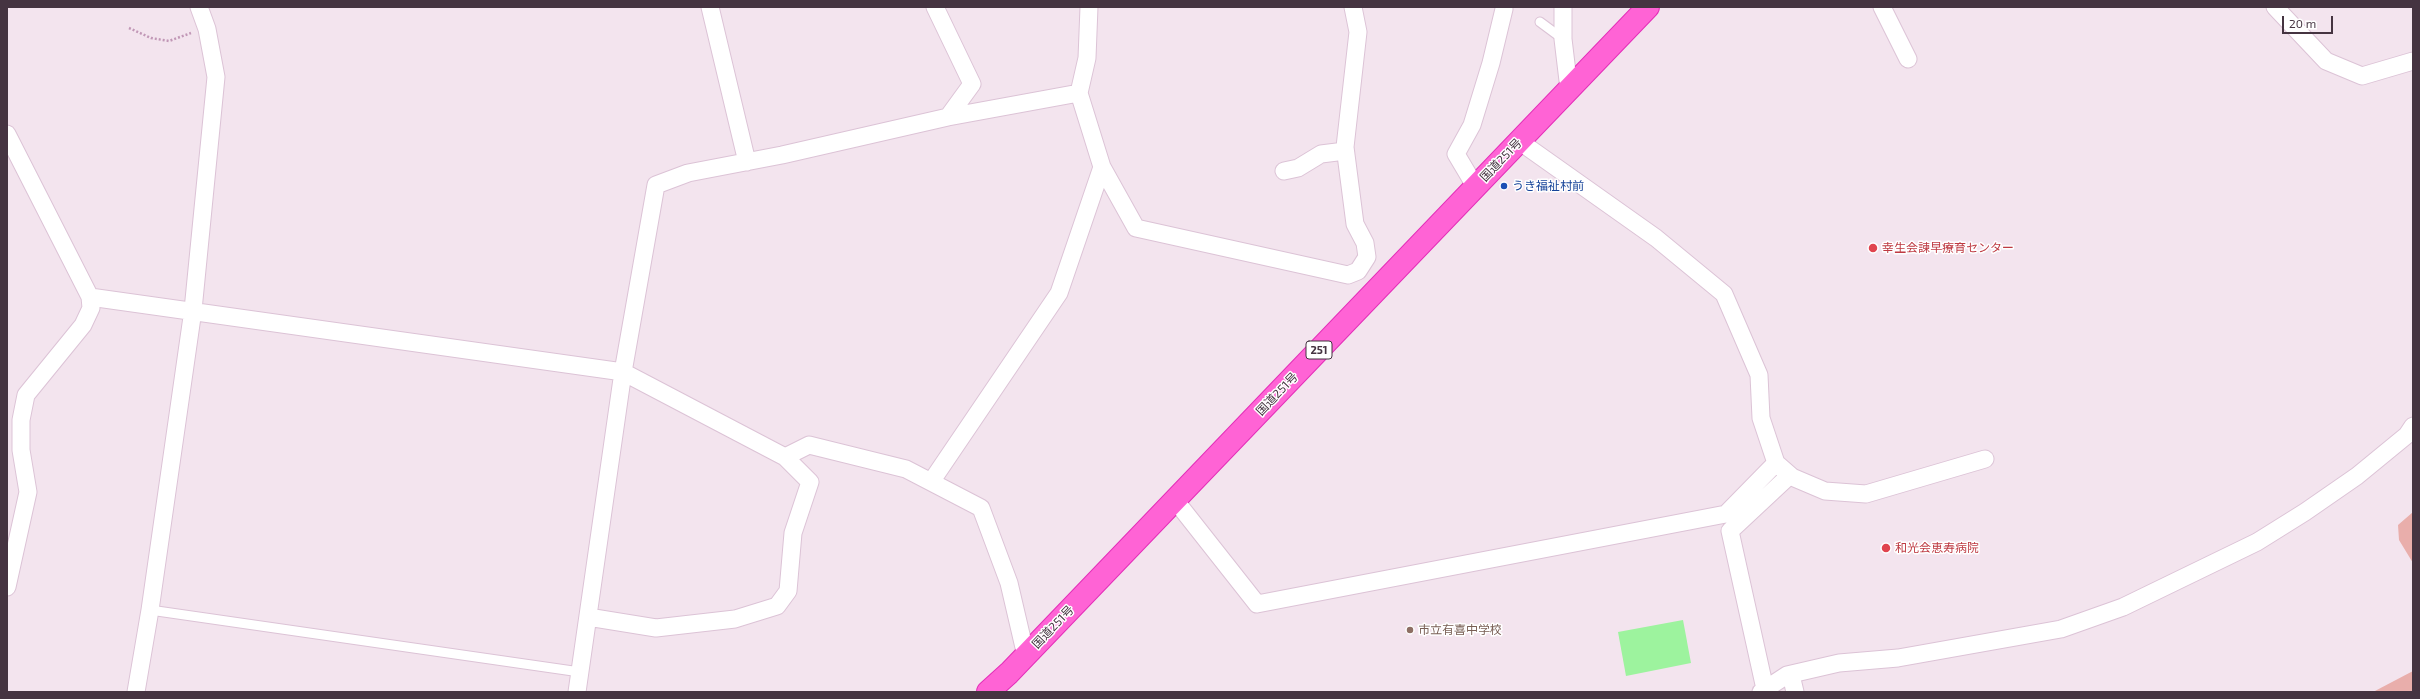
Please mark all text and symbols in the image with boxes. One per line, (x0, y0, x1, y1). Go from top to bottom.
scale bar (2284, 8, 2335, 34)
text: 20 m (2289, 16, 2316, 30)
street label: 国道251号 (1477, 136, 1525, 184)
place label: うき福祉村前 (1512, 179, 1584, 193)
marker: うき福祉村前 (1499, 181, 1509, 191)
place label: 幸生会諫早療育センター (1882, 241, 2014, 255)
marker: 幸生会諫早療育センター (1867, 242, 1879, 254)
road number: 251 (1306, 341, 1332, 359)
street label: 国道251号 (1253, 370, 1301, 418)
place label: 和光会恵寿病院 (1895, 541, 1979, 555)
marker: 和光会恵寿病院 (1880, 542, 1892, 554)
street label: 国道251号 (1029, 603, 1077, 651)
place label: 市立有喜中学校 (1418, 623, 1502, 637)
marker: 市立有喜中学校 (1405, 625, 1415, 635)

